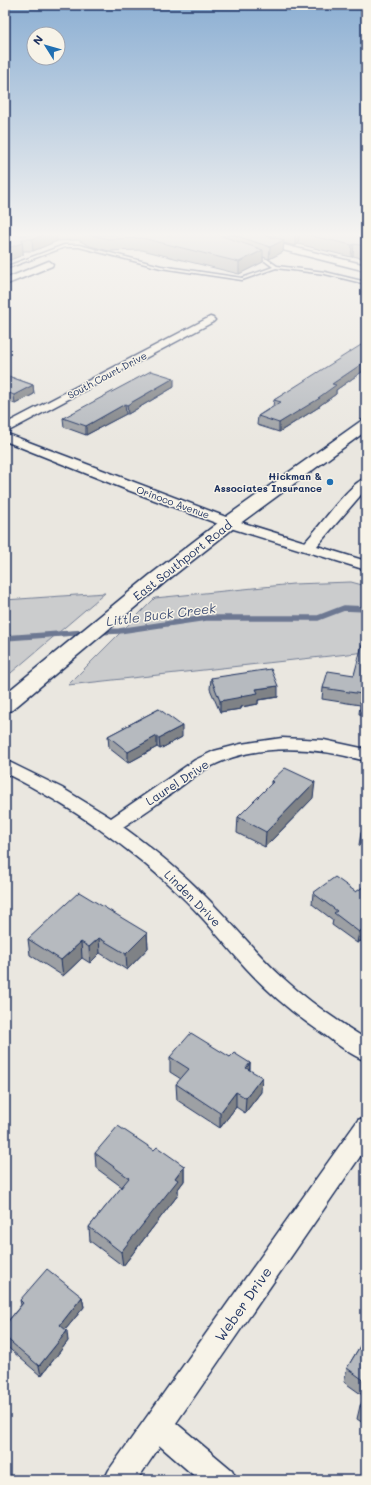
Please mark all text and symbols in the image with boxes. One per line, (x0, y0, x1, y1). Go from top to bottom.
north arrow (26, 26, 66, 66)
text: N (29, 32, 46, 48)
street label: South Court Drive (65, 348, 149, 402)
place label: Hickman & Associates Insurance (214, 469, 322, 495)
marker: Hickman & Associates Insurance (325, 477, 335, 487)
street label: Orinoco Avenue (134, 482, 212, 522)
street label: East Southport Road (129, 516, 235, 604)
water label: Little Buck Creek (105, 599, 218, 629)
street label: Laurel Drive (142, 756, 212, 808)
street label: Linden Drive (161, 866, 225, 930)
street label: Weber Drive (210, 1263, 276, 1345)

